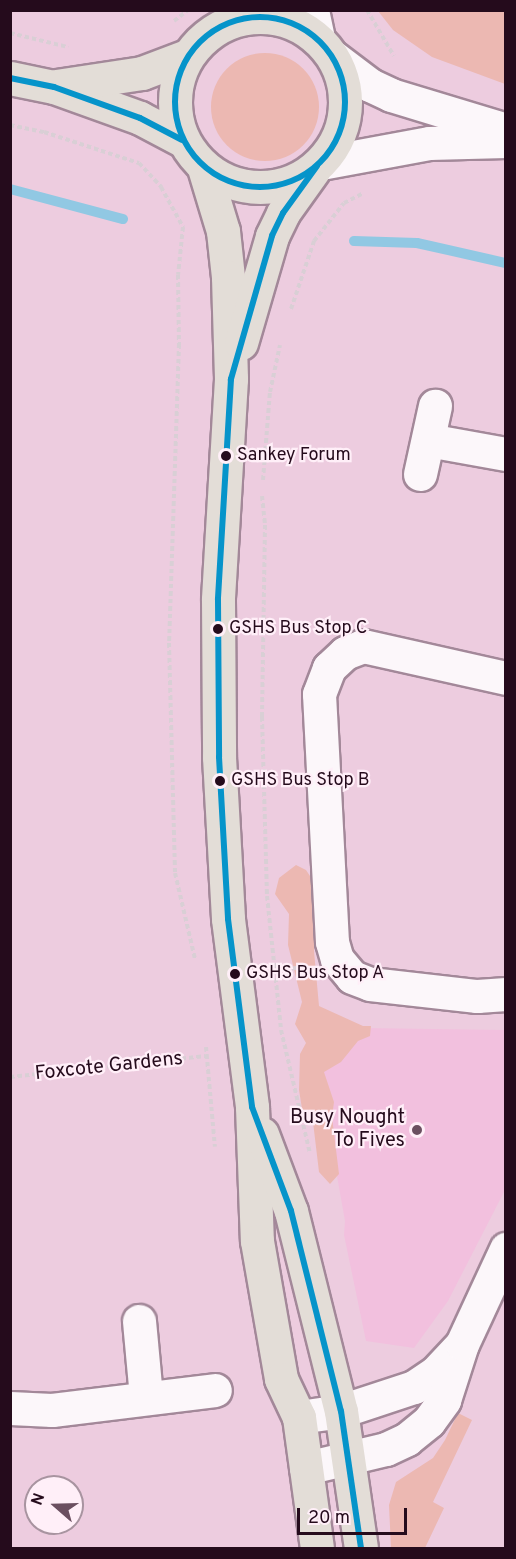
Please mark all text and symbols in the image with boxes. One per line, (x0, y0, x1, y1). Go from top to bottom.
place label: Sankey Forum (237, 445, 351, 467)
marker: Sankey Forum (220, 450, 232, 462)
place label: GSHS Bus Stop C (229, 618, 367, 640)
marker: GSHS Bus Stop C (212, 623, 224, 635)
place label: GSHS Bus Stop B (231, 770, 370, 792)
marker: GSHS Bus Stop B (214, 775, 226, 787)
place label: GSHS Bus Stop A (246, 963, 385, 985)
marker: GSHS Bus Stop A (229, 968, 241, 980)
street label: Foxcote Gardens (34, 1047, 184, 1087)
place label: Busy Nought To Fives (290, 1106, 405, 1153)
marker: Busy Nought To Fives (410, 1123, 424, 1137)
north arrow (24, 1475, 84, 1535)
text: N (28, 1491, 50, 1508)
scale bar (300, 1496, 410, 1534)
text: 20 m (308, 1507, 350, 1530)

